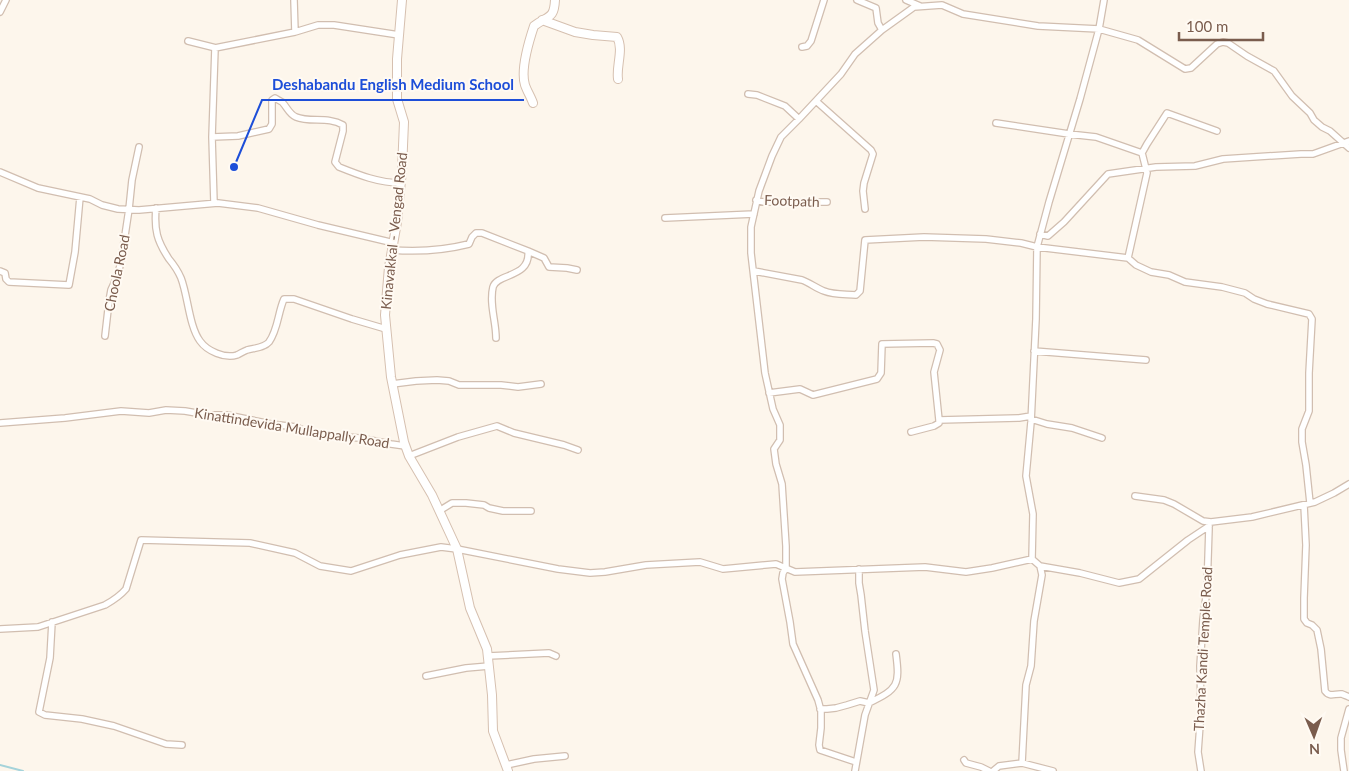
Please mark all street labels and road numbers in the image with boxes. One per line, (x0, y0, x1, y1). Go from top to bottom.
street label: Kinavakkal - Vengad Road (377, 151, 410, 310)
street label: Footpath (764, 191, 820, 210)
street label: Choola Road (100, 233, 133, 313)
street label: Kinattindevida Mullappally Road (193, 404, 391, 451)
street label: Thazha Kandi Temple Road (1190, 566, 1215, 732)

